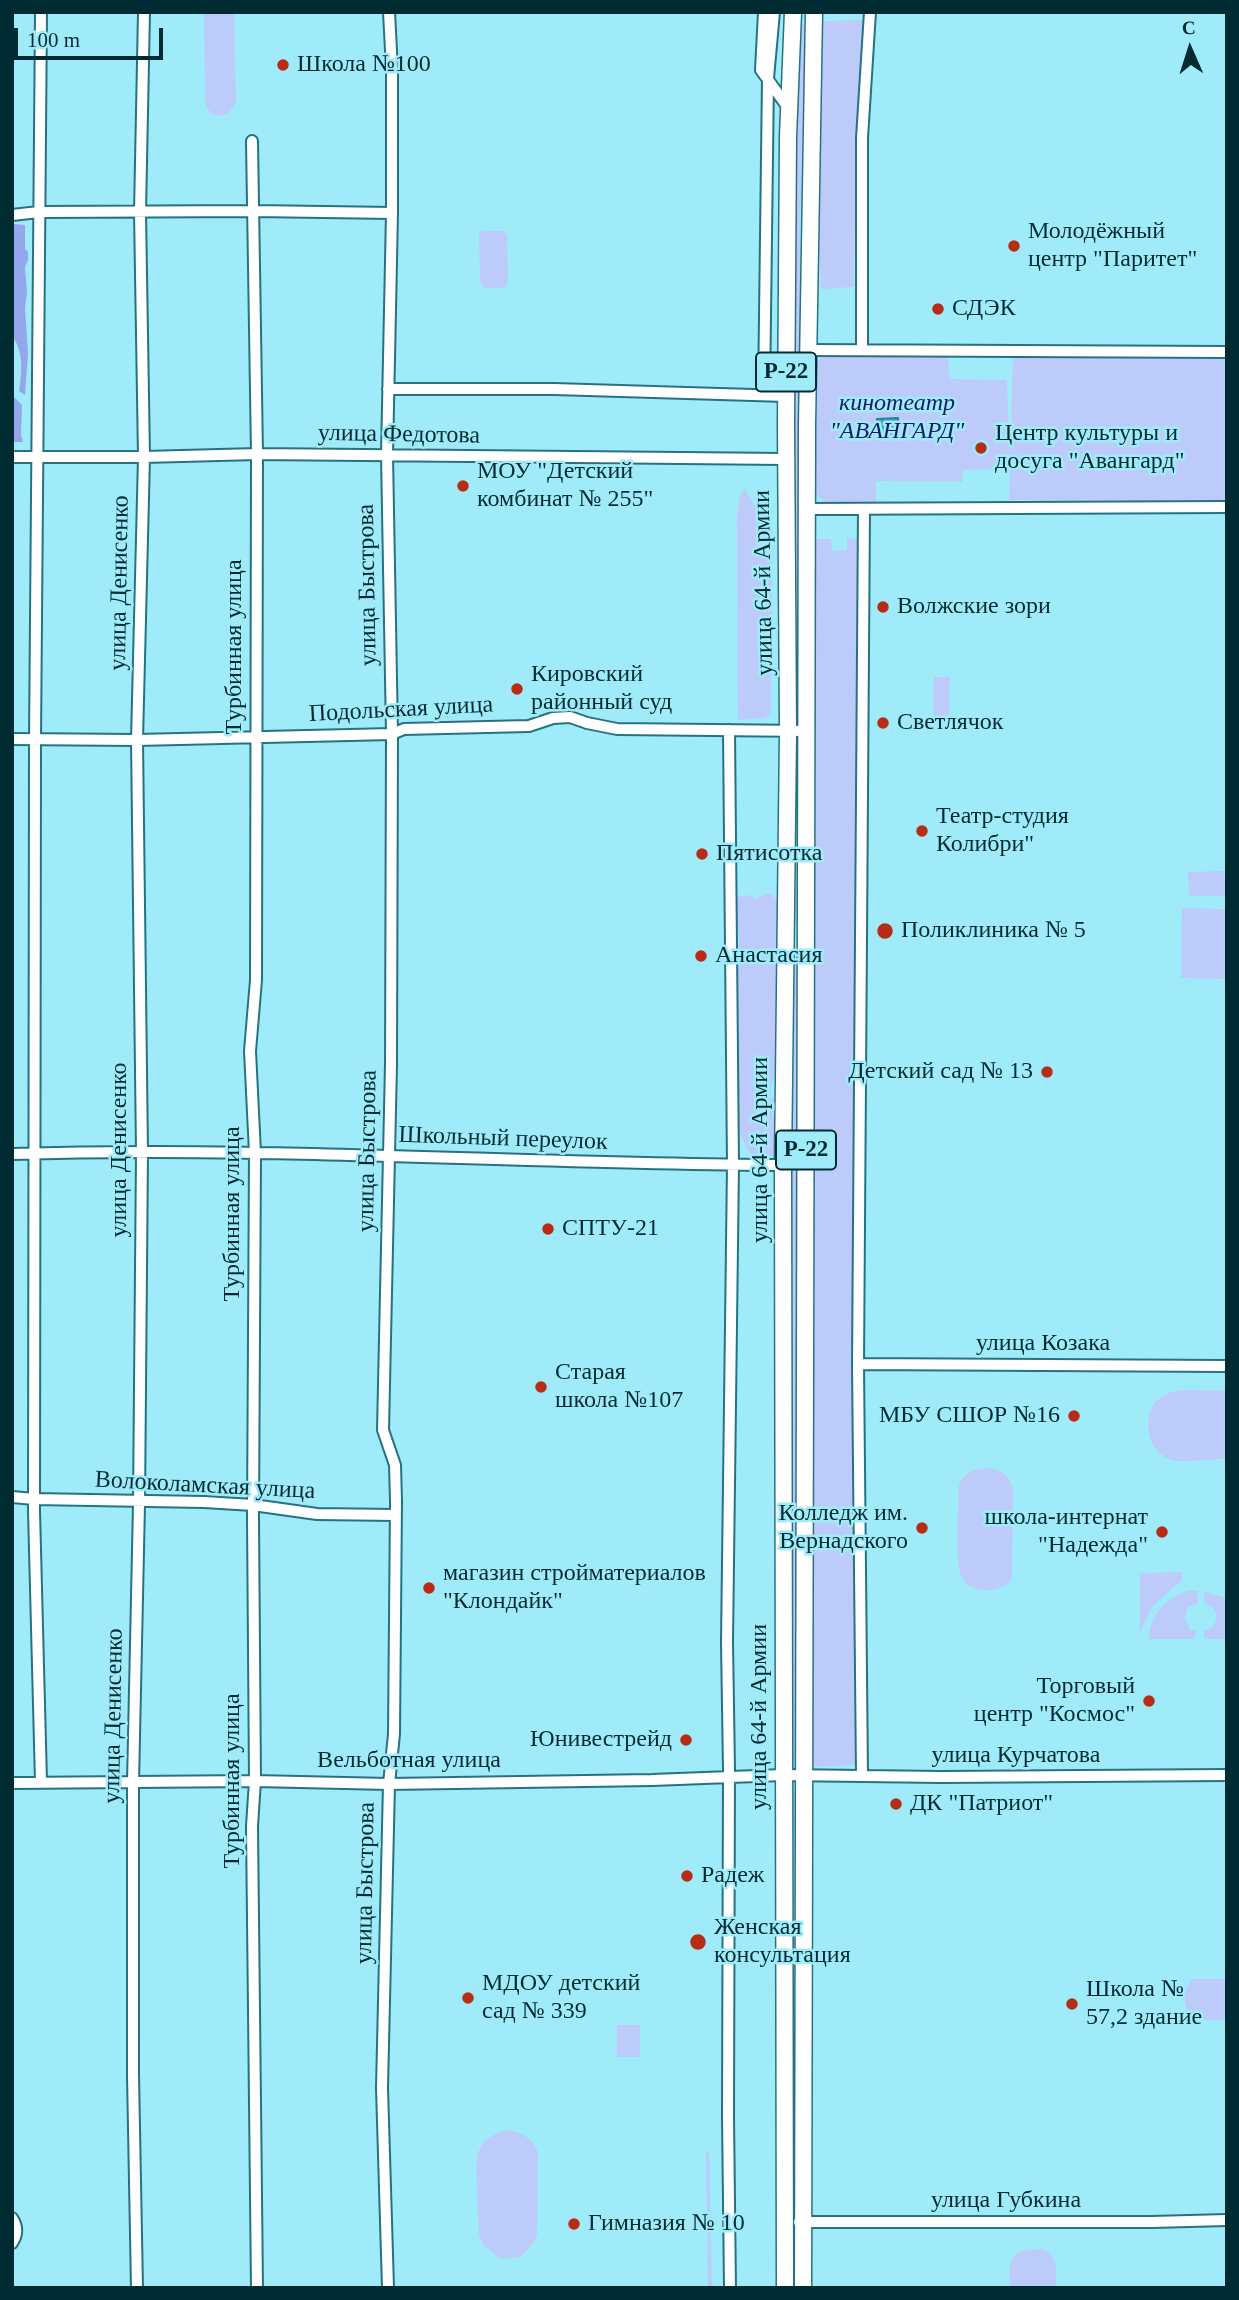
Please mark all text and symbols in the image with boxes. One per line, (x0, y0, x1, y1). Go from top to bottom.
scale bar (18, 14, 166, 58)
north arrow (1155, 14, 1225, 84)
text: С (1181, 17, 1196, 38)
text: 100 m (27, 28, 80, 52)
place label: Школа №100 (297, 51, 431, 79)
marker: Школа №100 (275, 57, 291, 73)
place label: Молодёжный центр "Паритет" (1028, 218, 1197, 274)
marker: Молодёжный центр "Паритет" (1006, 238, 1022, 254)
place label: СДЭК (952, 295, 1016, 323)
marker: СДЭК (930, 301, 946, 317)
road number: Р-22 (756, 352, 816, 392)
park label: кинотеатр "АВАНГАРД" (830, 390, 964, 446)
street label: улица Федотова (318, 419, 480, 451)
place label: Центр культуры и досуга "Авангард" (995, 420, 1184, 476)
marker: Центр культуры и досуга "Авангард" (973, 440, 989, 456)
place label: МОУ "Детский комбинат № 255" (477, 458, 653, 514)
marker: МОУ "Детский комбинат № 255" (455, 478, 471, 494)
street label: улица 64-й Армии (748, 490, 780, 676)
street label: улица Денисенко (104, 495, 136, 671)
street label: улица Быстрова (352, 504, 384, 666)
street label: Турбинная улица (221, 559, 249, 735)
place label: Волжские зори (897, 593, 1051, 621)
marker: Волжские зори (875, 599, 891, 615)
place label: Кировский районный суд (531, 661, 672, 717)
marker: Кировский районный суд (509, 681, 525, 697)
street label: Подольская улица (308, 691, 494, 729)
place label: Светлячок (897, 709, 1003, 737)
marker: Светлячок (875, 715, 891, 731)
place label: Театр-студия Колибри" (936, 803, 1069, 859)
marker: Театр-студия Колибри" (914, 823, 930, 839)
place label: Пятисотка (716, 840, 822, 868)
marker: Пятисотка (694, 846, 710, 862)
place label: Поликлиника № 5 (901, 917, 1086, 945)
marker: Поликлиника № 5 (875, 921, 895, 941)
place label: Анастасия (715, 942, 822, 970)
marker: Анастасия (693, 948, 709, 964)
street label: улица 64-й Армии (747, 1057, 775, 1243)
place label: Детский сад № 13 (848, 1058, 1033, 1086)
street label: улица Денисенко (106, 1062, 134, 1238)
marker: Детский сад № 13 (1039, 1064, 1055, 1080)
street label: улица Быстрова (352, 1070, 384, 1232)
street label: Школьный переулок (398, 1121, 608, 1157)
street label: Турбинная улица (219, 1126, 247, 1302)
road number: Р-22 (776, 1130, 836, 1170)
place label: СПТУ-21 (562, 1215, 659, 1243)
marker: СПТУ-21 (540, 1221, 556, 1237)
street label: улица Козака (976, 1330, 1110, 1358)
place label: Старая школа №107 (555, 1359, 683, 1415)
marker: Старая школа №107 (533, 1379, 549, 1395)
place label: МБУ СШОР №16 (879, 1402, 1060, 1430)
marker: МБУ СШОР №16 (1066, 1408, 1082, 1424)
street label: Волоколамская улица (94, 1466, 316, 1506)
place label: Колледж им. Вернадского (778, 1500, 908, 1556)
place label: школа-интернат "Надежда" (985, 1504, 1148, 1560)
marker: Колледж им. Вернадского (914, 1520, 930, 1536)
marker: школа-интернат "Надежда" (1154, 1524, 1170, 1540)
place label: магазин стройматериалов "Клондайк" (443, 1560, 706, 1616)
marker: магазин стройматериалов "Клондайк" (421, 1580, 437, 1596)
street label: улица 64-й Армии (746, 1624, 774, 1810)
street label: улица Денисенко (98, 1628, 130, 1804)
place label: Торговый центр "Космос" (974, 1673, 1135, 1729)
street label: Турбинная улица (219, 1693, 247, 1869)
marker: Торговый центр "Космос" (1141, 1693, 1157, 1709)
place label: Юнивестрейд (530, 1726, 672, 1754)
marker: Юнивестрейд (678, 1732, 694, 1748)
street label: улица Курчатова (932, 1742, 1100, 1770)
street label: Вельботная улица (317, 1747, 501, 1775)
place label: ДК "Патриот" (910, 1790, 1053, 1818)
marker: ДК "Патриот" (888, 1796, 904, 1812)
street label: улица Быстрова (350, 1802, 382, 1964)
place label: Радеж (701, 1862, 764, 1890)
marker: Радеж (679, 1868, 695, 1884)
place label: Женская консультация (714, 1914, 851, 1970)
marker: Женская консультация (688, 1932, 708, 1952)
place label: МДОУ детский сад № 339 (482, 1970, 640, 2026)
place label: Школа № 57,2 здание (1086, 1976, 1202, 2032)
marker: МДОУ детский сад № 339 (460, 1990, 476, 2006)
marker: Школа № 57,2 здание (1064, 1996, 1080, 2012)
street label: улица Губкина (931, 2187, 1081, 2215)
place label: Гимназия № 10 (588, 2210, 745, 2238)
marker: Гимназия № 10 (566, 2216, 582, 2232)

